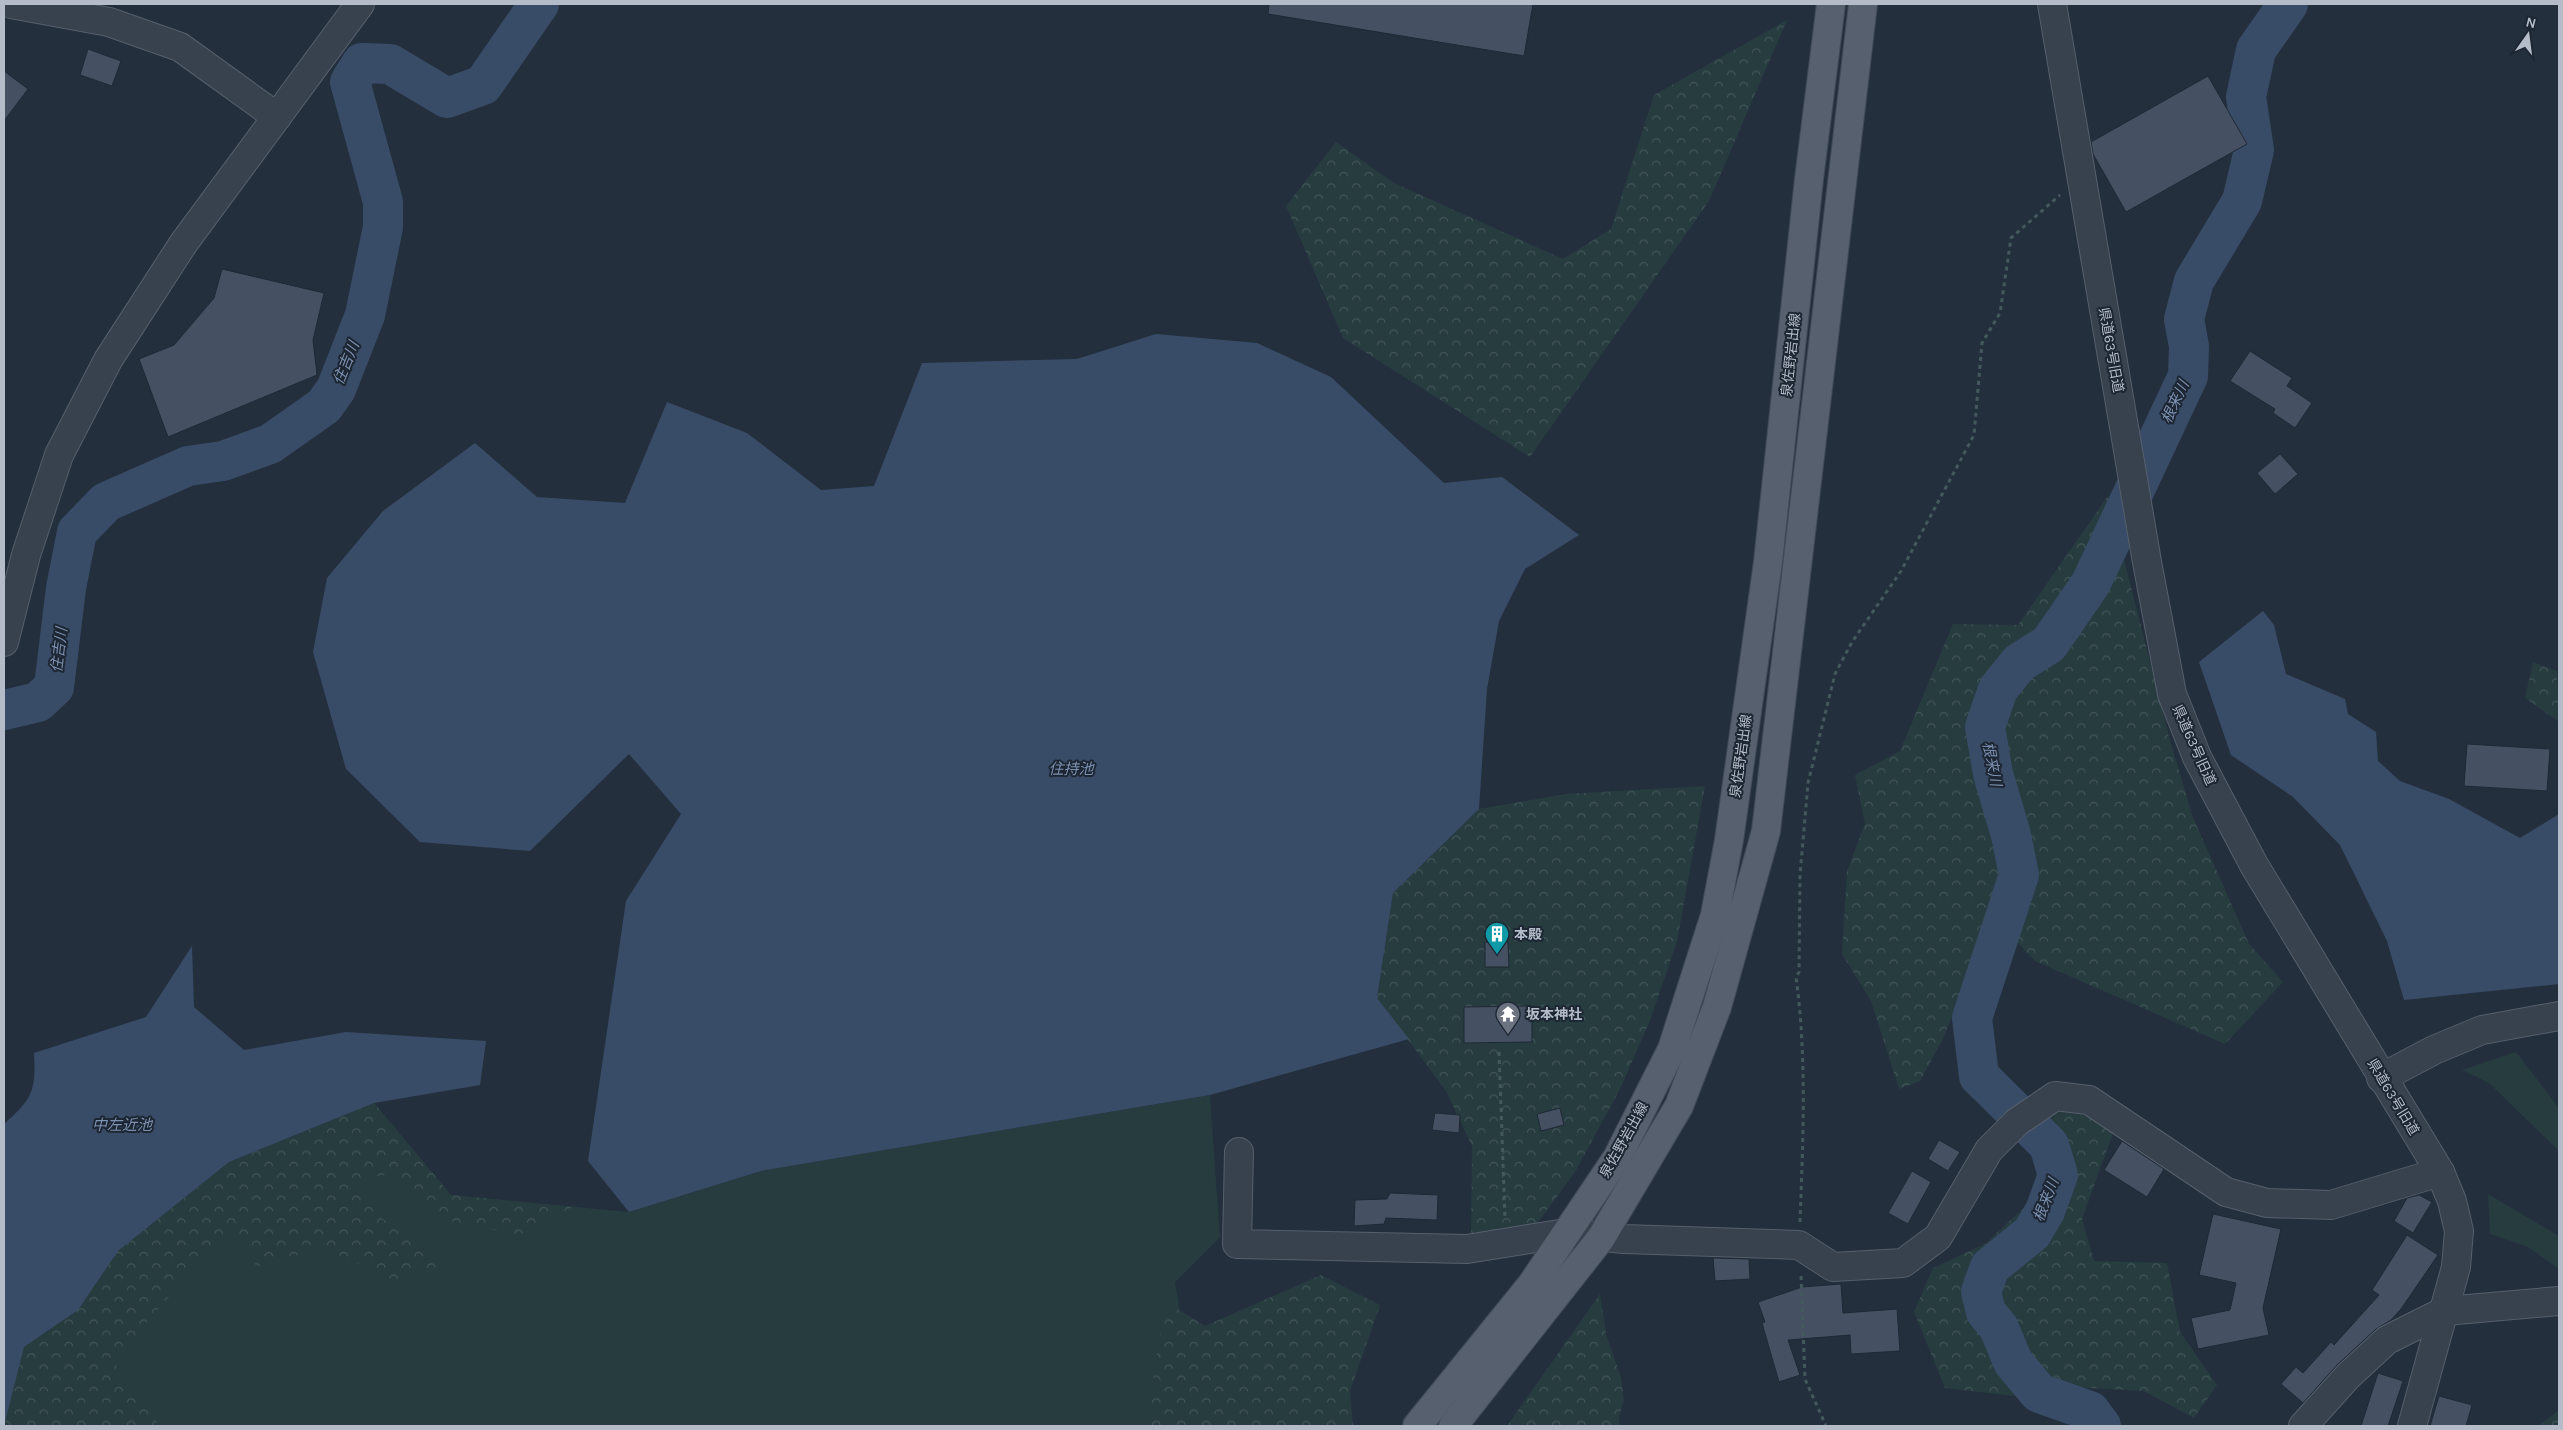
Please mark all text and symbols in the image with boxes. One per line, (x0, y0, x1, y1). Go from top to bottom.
north arrow (2503, 10, 2553, 60)
text: N (2524, 13, 2538, 32)
street label: 県道63号旧道 (2095, 306, 2127, 394)
street label: 泉佐野岩出線 (1778, 312, 1804, 398)
water label: 住吉川 (329, 337, 364, 387)
water label: 根来川 (2157, 376, 2194, 426)
water label: 住吉川 (47, 625, 71, 673)
street label: 県道63号旧道 (2169, 702, 2219, 788)
street label: 泉佐野岩出線 (1727, 713, 1755, 799)
water label: 根来川 (1979, 740, 2006, 790)
water label: 住持池 (1048, 760, 1095, 778)
building icon: 本殿 (1484, 921, 1510, 955)
place label: 本殿 (1514, 926, 1542, 943)
temple icon: 坂本神社 (1495, 1001, 1521, 1035)
place label: 坂本神社 (1526, 1006, 1582, 1023)
street label: 県道63号旧道 (2363, 1056, 2423, 1138)
street label: 泉佐野岩出線 (1596, 1099, 1652, 1181)
water label: 中左近池 (92, 1116, 154, 1134)
water label: 根来川 (2030, 1174, 2063, 1224)

